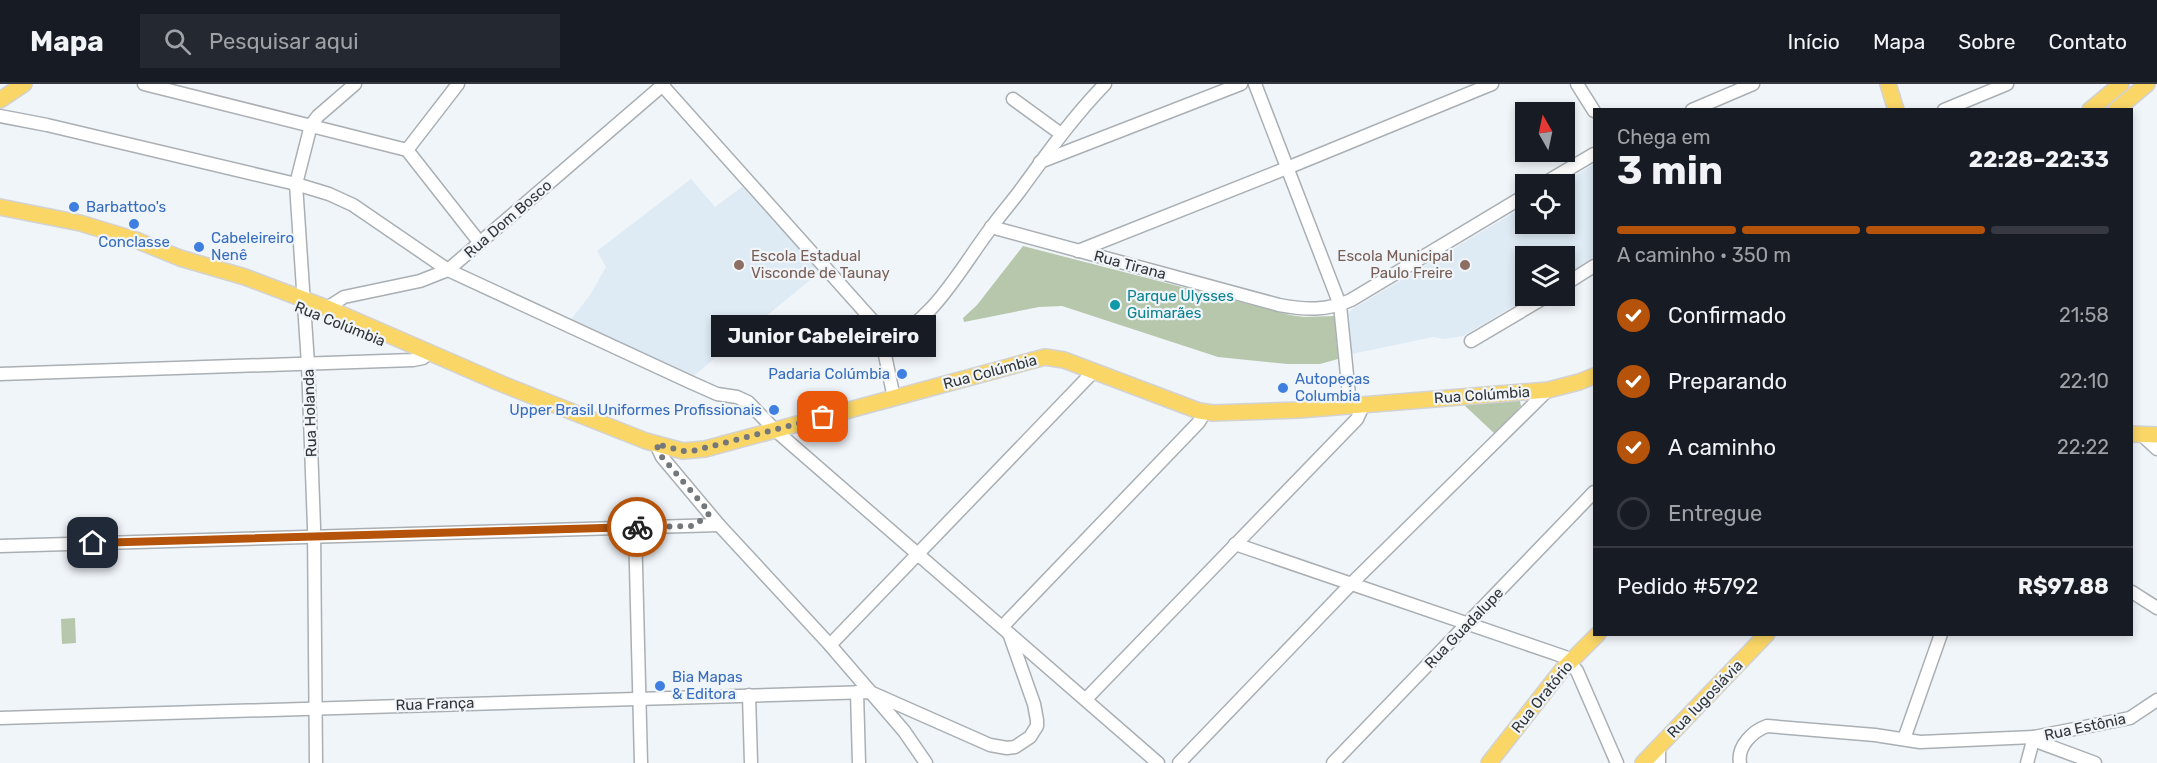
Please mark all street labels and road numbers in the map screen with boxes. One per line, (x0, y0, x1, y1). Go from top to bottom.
street label: Rua Dom Bosco (461, 176, 555, 262)
street label: Rua Tirana (1092, 247, 1168, 283)
street label: Rua Colúmbia (292, 298, 388, 350)
street label: Rua Colúmbia (941, 351, 1039, 393)
street label: Rua Holanda (299, 369, 321, 457)
street label: Rua Colúmbia (1433, 383, 1531, 407)
street label: Rua Guadalupe (1421, 584, 1507, 672)
street label: Rua Iugoslávia (1663, 656, 1747, 742)
street label: Rua Oratório (1508, 657, 1576, 737)
street label: Rua França (395, 694, 475, 714)
street label: Rua Estônia (2043, 710, 2127, 744)

